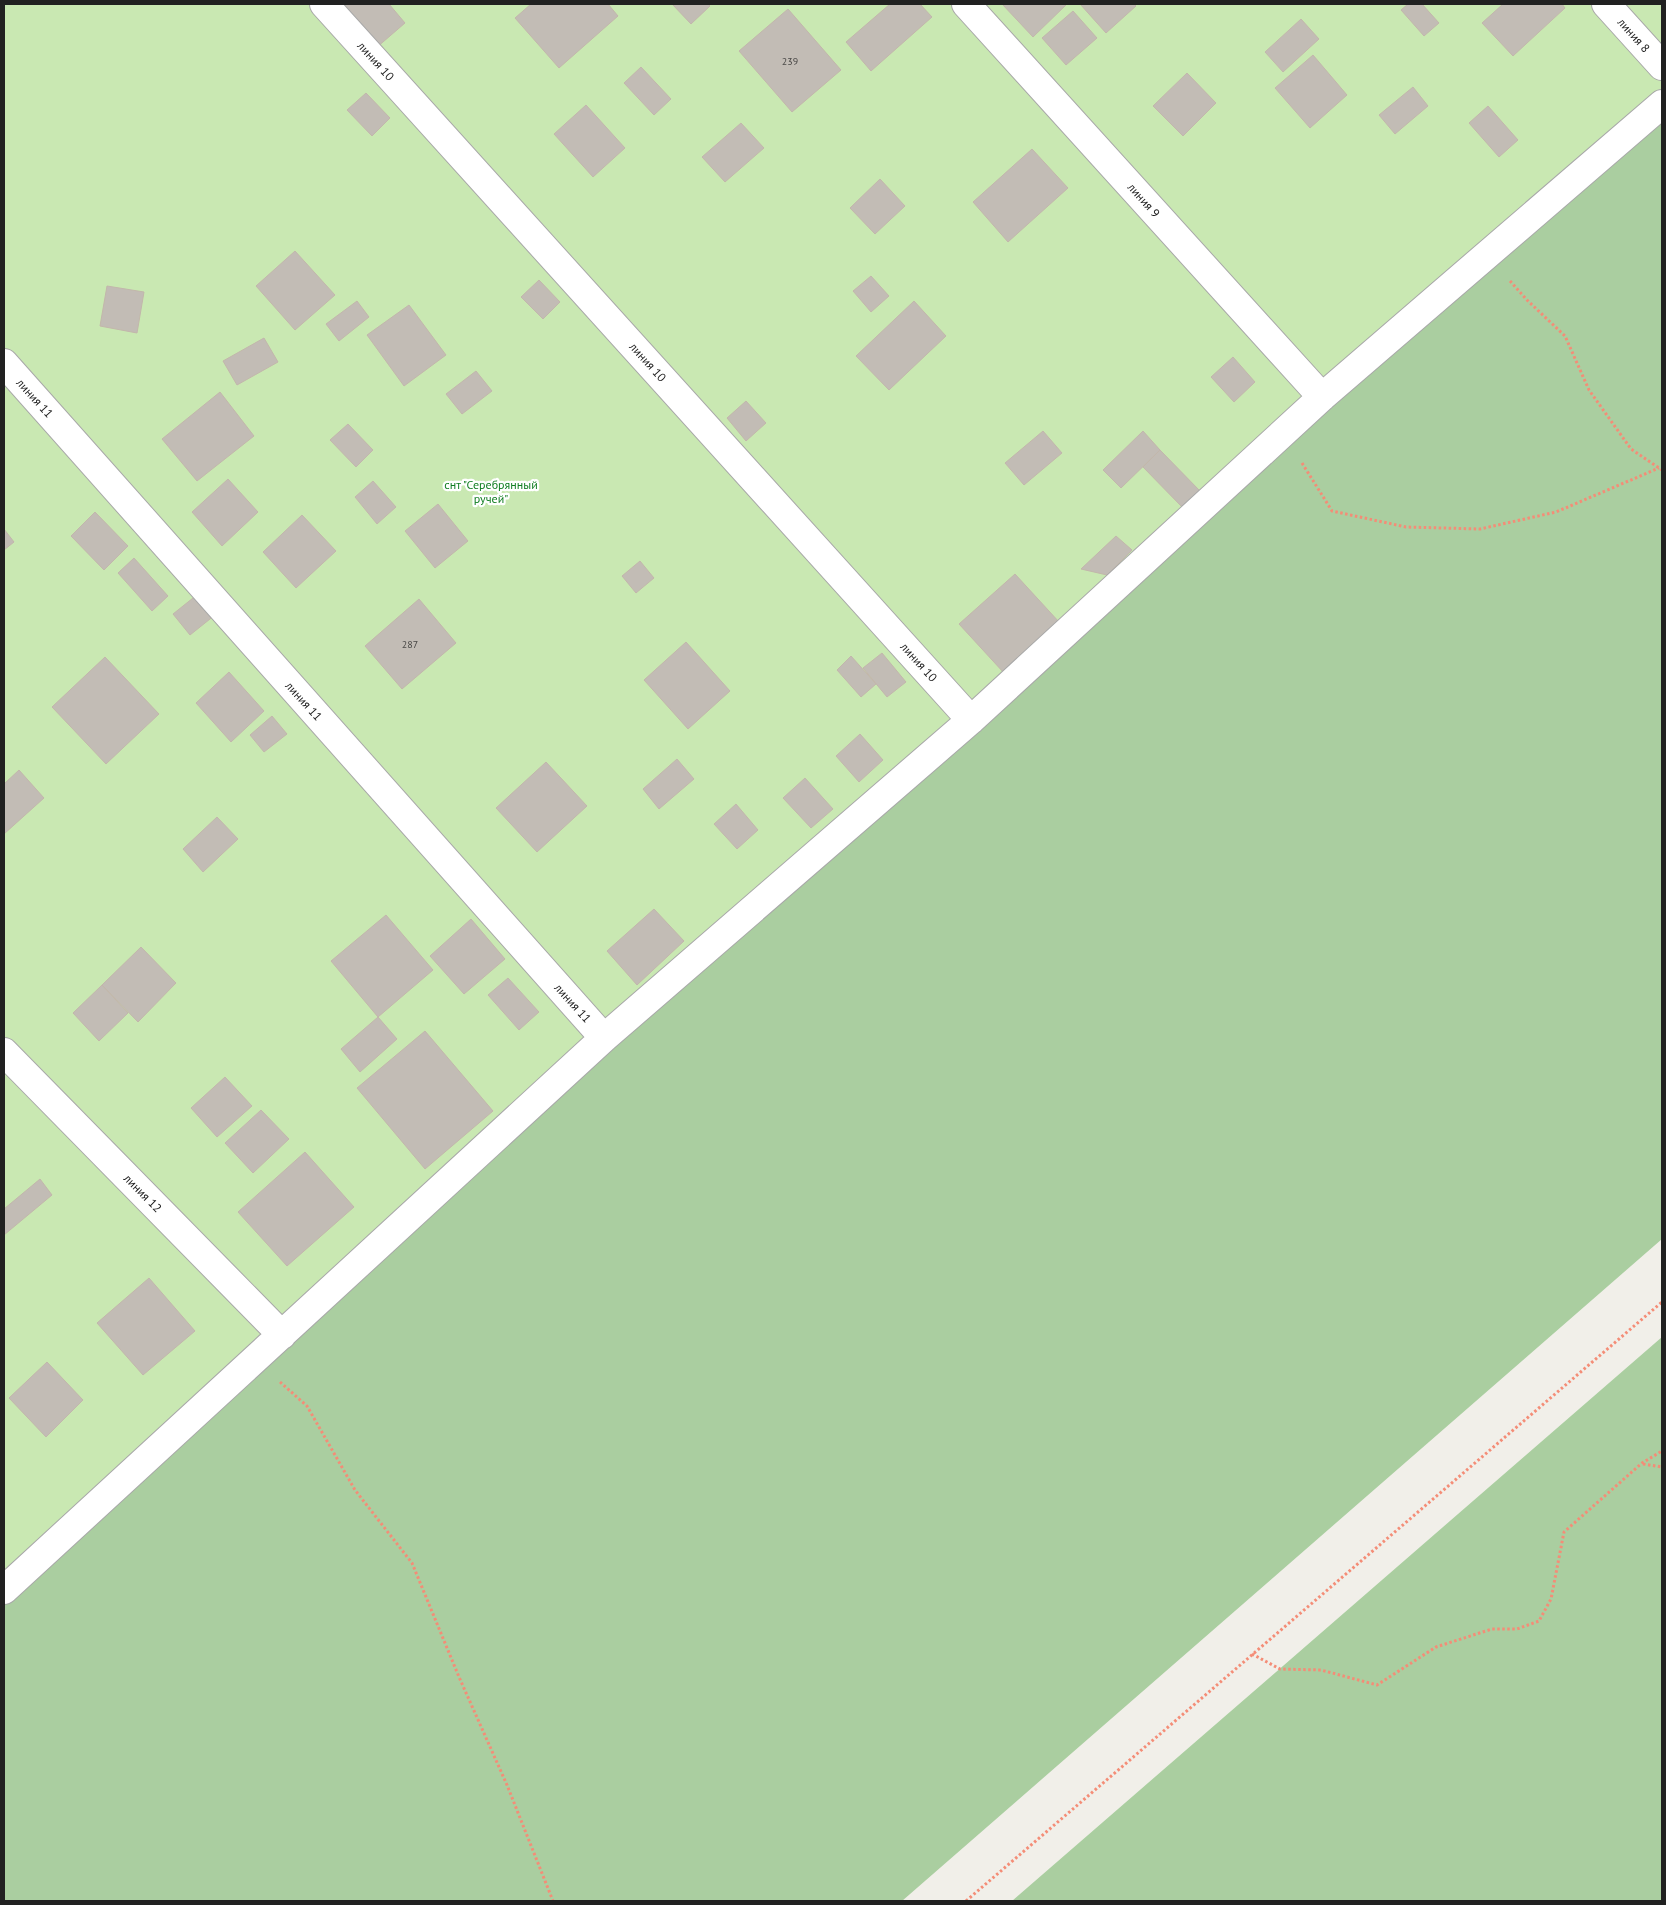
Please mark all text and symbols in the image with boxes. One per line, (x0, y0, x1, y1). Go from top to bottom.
street label: линия 8 (1614, 14, 1653, 55)
street label: линия 10 (354, 38, 398, 84)
house number: 239 (782, 55, 798, 68)
street label: линия 9 (1124, 179, 1163, 220)
street label: линия 10 (626, 339, 670, 385)
street label: линия 11 (13, 375, 57, 421)
park label: снт "Серебрянный ручей" (444, 477, 538, 506)
house number: 287 (402, 638, 418, 651)
street label: линия 10 (897, 639, 941, 685)
street label: линия 11 (282, 678, 326, 724)
street label: линия 11 (551, 980, 595, 1026)
street label: линия 12 (120, 1170, 165, 1215)

